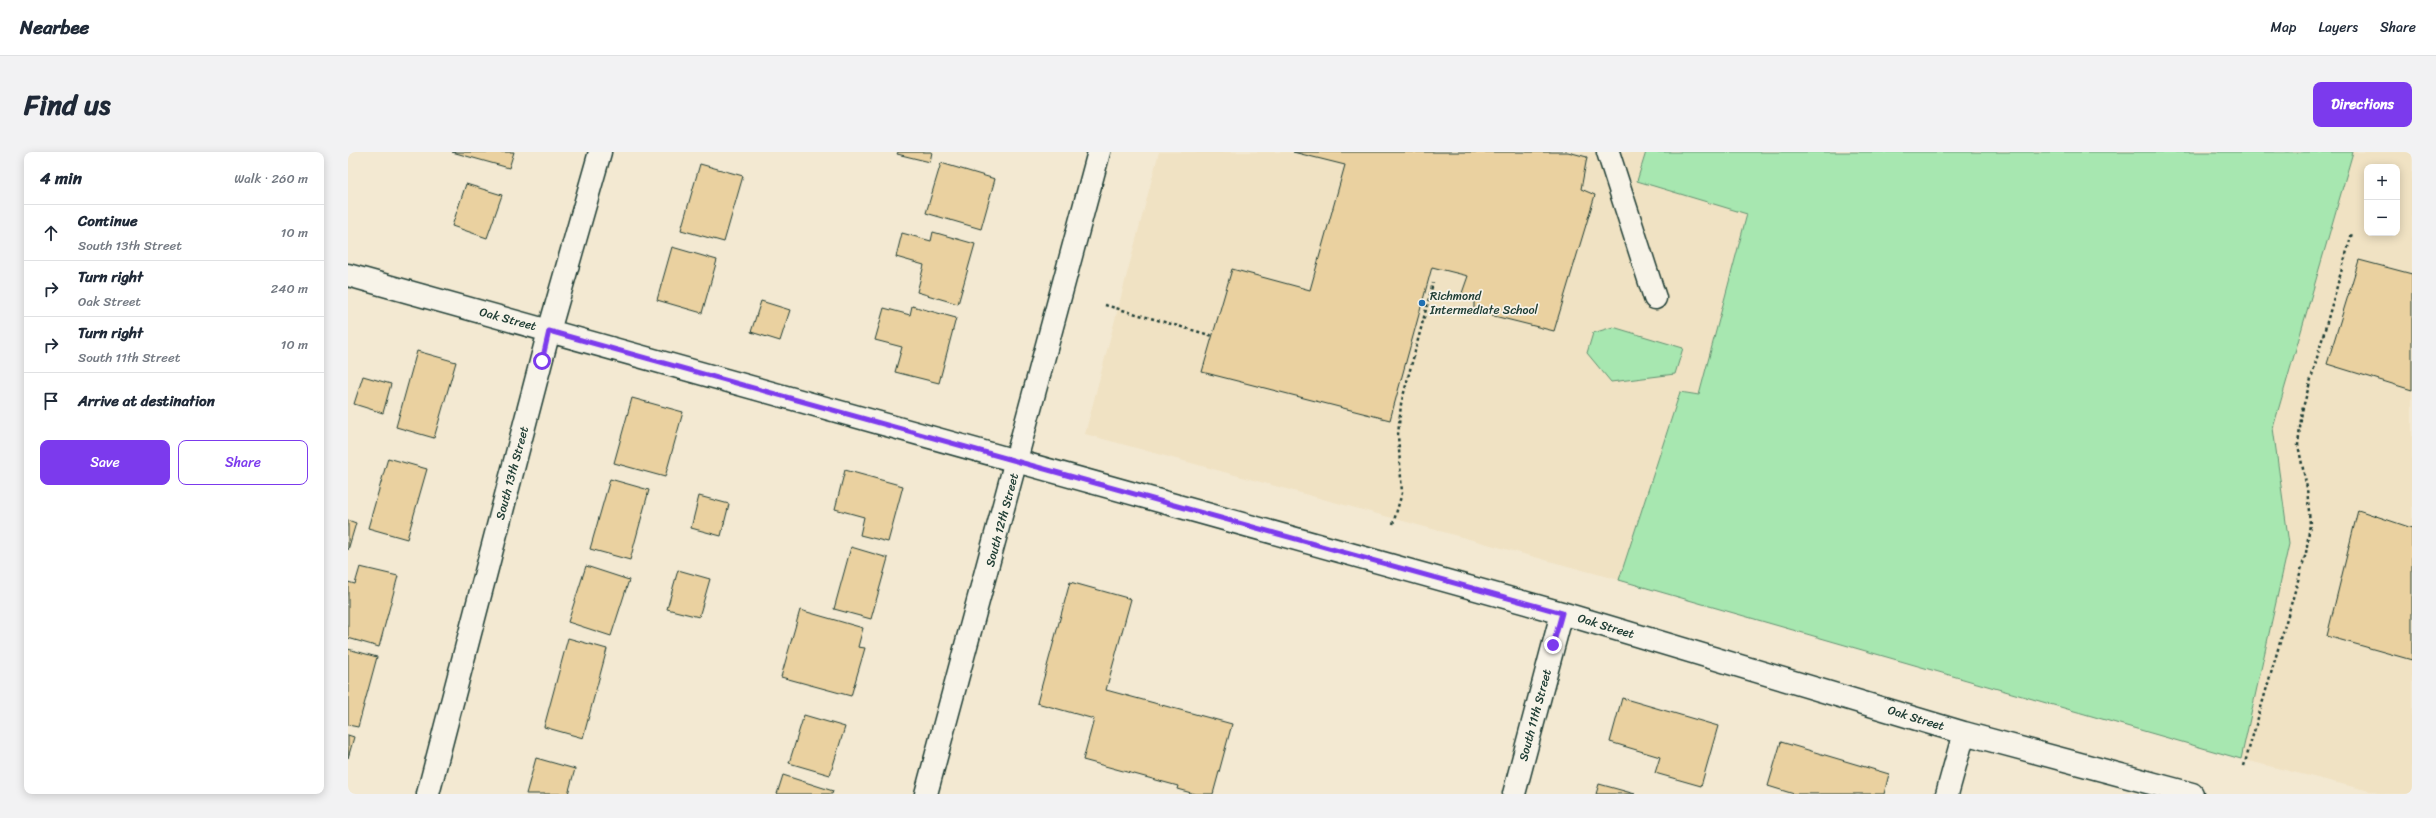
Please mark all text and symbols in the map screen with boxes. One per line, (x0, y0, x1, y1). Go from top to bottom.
text: Nearbee (20, 11, 89, 44)
text: Map (2271, 15, 2296, 40)
text: Layers (2318, 15, 2358, 40)
text: Share (2380, 15, 2416, 40)
text: Find us (24, 80, 111, 129)
button: Directions (2313, 82, 2412, 127)
text: 4 min (40, 163, 82, 193)
map controls (2364, 164, 2400, 236)
button: + (2364, 164, 2400, 200)
text: Walk · 260 m (234, 167, 308, 190)
button: − (2364, 200, 2400, 236)
text: Continue (78, 208, 138, 234)
text: 10 m (281, 221, 308, 244)
icon: ahead (40, 222, 62, 244)
text: South 13th Street (78, 234, 182, 257)
text: Turn right (78, 264, 143, 290)
text: 240 m (271, 277, 308, 300)
icon: right (40, 278, 62, 300)
place label: Richmond Intermediate School (1429, 285, 1539, 321)
text: Oak Street (78, 290, 141, 313)
marker: Richmond Intermediate School (1417, 298, 1427, 308)
street label: Oak Street (477, 301, 539, 337)
text: Turn right (78, 320, 143, 346)
text: 10 m (281, 333, 308, 356)
icon: right (40, 334, 62, 356)
text: South 11th Street (78, 346, 180, 369)
route start (533, 352, 551, 370)
text: Arrive at destination (78, 388, 215, 414)
icon: arrive (40, 390, 62, 412)
street label: South 13th Street (489, 424, 535, 522)
button: Save (40, 440, 170, 485)
button: Share (178, 440, 308, 485)
street label: South 12th Street (979, 471, 1025, 569)
street label: Oak Street (1575, 607, 1637, 645)
route end (1544, 636, 1562, 654)
street label: South 11th Street (1512, 666, 1558, 764)
street label: Oak Street (1885, 699, 1947, 737)

